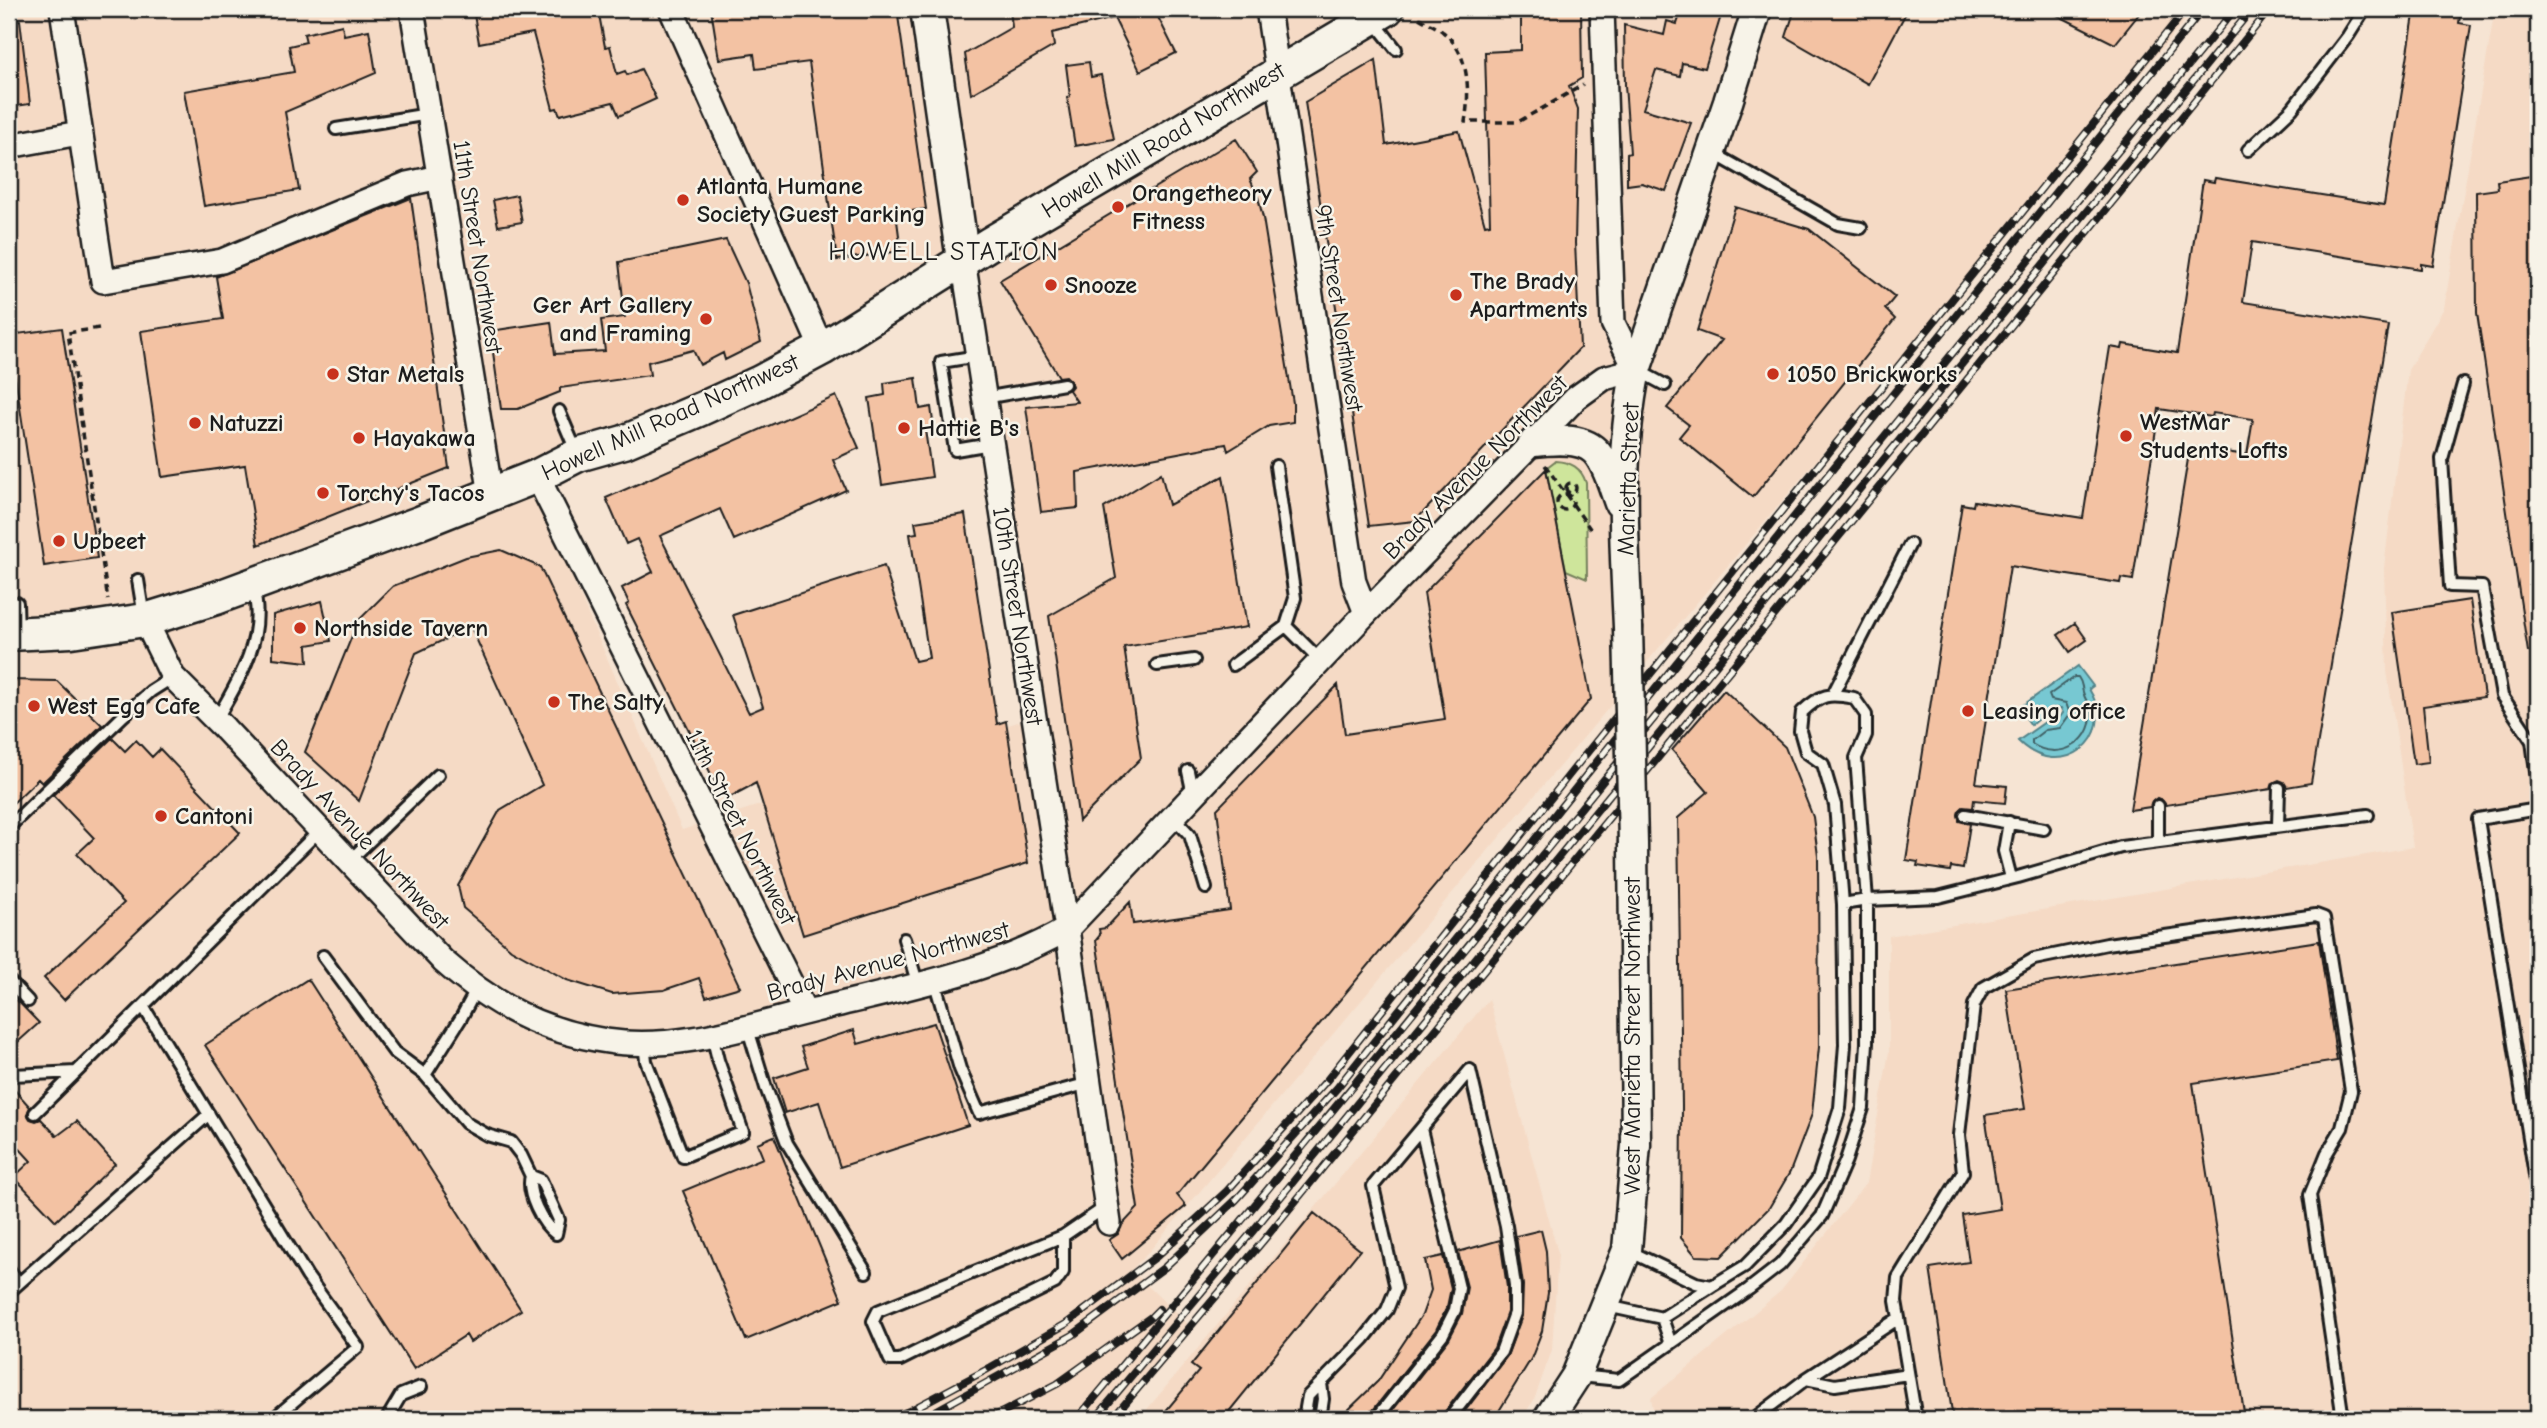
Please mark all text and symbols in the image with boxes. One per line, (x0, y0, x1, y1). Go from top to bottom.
street label: Howell Mill Road Northwest (1036, 56, 1291, 224)
street label: 11th Street Northwest (447, 138, 509, 357)
place label: Atlanta Humane Society Guest Parking (697, 172, 925, 228)
place label: Orangetheory Fitness (1132, 179, 1272, 235)
marker: Atlanta Humane Society Guest Parking (675, 192, 691, 208)
marker: Orangetheory Fitness (1110, 199, 1126, 215)
street label: 9th Street Northwest (1309, 203, 1369, 415)
district label: HOWELL STATION (828, 237, 1060, 267)
place label: The Brady Apartments (1470, 267, 1587, 323)
place label: Snooze (1065, 271, 1137, 299)
marker: Snooze (1043, 277, 1059, 293)
marker: The Brady Apartments (1448, 287, 1464, 303)
place label: Ger Art Gallery and Framing (533, 291, 692, 347)
marker: Ger Art Gallery and Framing (698, 311, 714, 327)
street label: Howell Mill Road Northwest (537, 347, 804, 486)
place label: Star Metals (347, 360, 464, 388)
place label: 1050 Brickworks (1787, 360, 1957, 388)
marker: Star Metals (325, 366, 341, 382)
marker: 1050 Brickworks (1765, 366, 1781, 382)
street label: Brady Avenue Northwest (1377, 368, 1574, 565)
street label: Marietta Street (1611, 401, 1645, 556)
place label: WestMar Students Lofts (2140, 408, 2288, 464)
place label: Natuzzi (209, 409, 284, 437)
place label: Hattie B's (918, 414, 1019, 442)
marker: Natuzzi (187, 415, 203, 431)
marker: Hattie B's (896, 420, 912, 436)
place label: Hayakawa (373, 424, 476, 452)
marker: WestMar Students Lofts (2118, 428, 2134, 444)
marker: Hayakawa (351, 430, 367, 446)
place label: Torchy's Tacos (337, 479, 484, 507)
marker: Torchy's Tacos (315, 485, 331, 501)
street label: 10th Street Northwest (987, 505, 1049, 728)
place label: Upbeet (73, 527, 147, 555)
marker: Upbeet (51, 533, 67, 549)
place label: Northside Tavern (314, 614, 488, 642)
marker: Northside Tavern (292, 620, 308, 636)
place label: The Salty (568, 688, 663, 716)
place label: West Egg Cafe (48, 692, 200, 720)
marker: The Salty (546, 694, 562, 710)
place label: Leasing office (1982, 697, 2126, 725)
marker: West Egg Cafe (26, 698, 42, 714)
marker: Leasing office (1960, 703, 1976, 719)
street label: 11th Street Northwest (680, 725, 803, 930)
street label: Brady Avenue Northwest (265, 733, 456, 936)
place label: Cantoni (175, 802, 253, 830)
marker: Cantoni (153, 808, 169, 824)
street label: West Marietta Street Northwest (1618, 876, 1646, 1195)
street label: Brady Avenue Northwest (764, 915, 1013, 1007)

